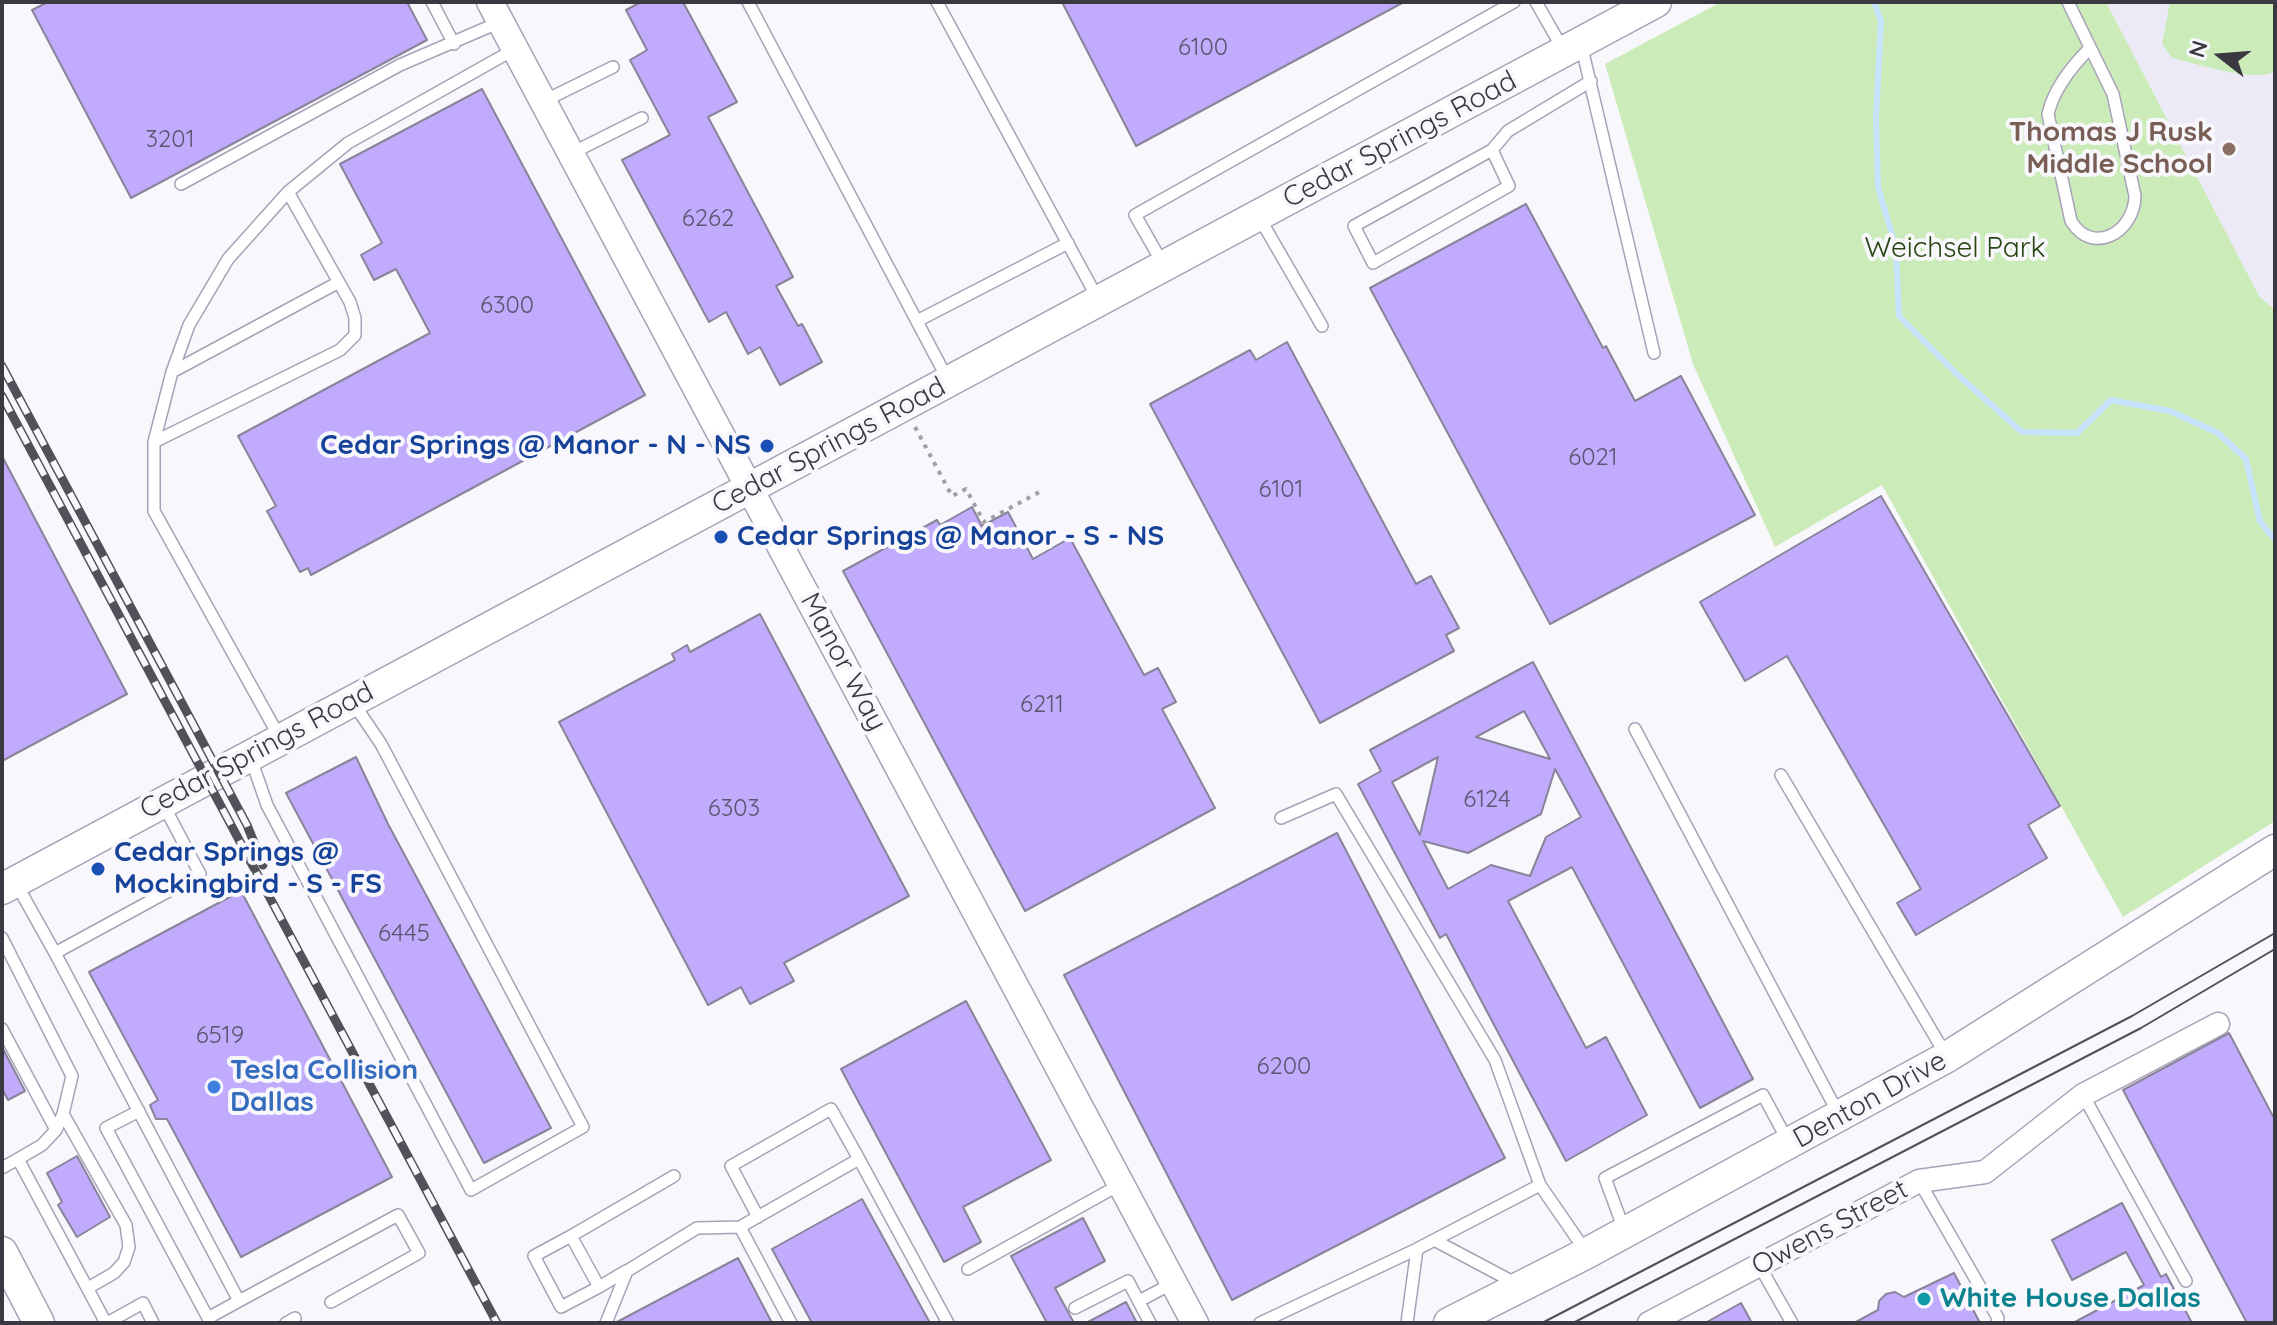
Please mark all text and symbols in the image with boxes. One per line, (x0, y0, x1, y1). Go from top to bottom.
north arrow (2181, 16, 2261, 96)
house number: 6100 (1178, 34, 1228, 62)
text: N (2182, 37, 2214, 61)
street label: Cedar Springs Road (1278, 64, 1522, 216)
place label: Thomas J Rusk Middle School (2009, 116, 2213, 182)
house number: 3201 (145, 126, 195, 154)
marker: Thomas J Rusk Middle School (2220, 140, 2238, 158)
house number: 6262 (682, 205, 734, 233)
park label: Weichsel Park (1864, 232, 2046, 266)
house number: 6300 (480, 292, 534, 320)
street label: Cedar Springs Road (707, 370, 951, 522)
place label: Cedar Springs @ Manor - N - NS (320, 429, 751, 463)
marker: Cedar Springs @ Manor - N - NS (758, 437, 776, 455)
house number: 6021 (1568, 444, 1618, 472)
house number: 6101 (1259, 476, 1303, 504)
place label: Cedar Springs @ Manor - S - NS (737, 520, 1164, 554)
marker: Cedar Springs @ Manor - S - NS (712, 528, 730, 546)
street label: Manor Way (793, 587, 893, 737)
street label: Cedar Springs Road (135, 675, 379, 827)
house number: 6211 (1020, 691, 1064, 719)
house number: 6124 (1463, 786, 1511, 814)
house number: 6303 (708, 795, 760, 823)
place label: Cedar Springs @ Mockingbird - S - FS (114, 836, 382, 902)
marker: Cedar Springs @ Mockingbird - S - FS (89, 860, 107, 878)
house number: 6445 (378, 920, 430, 948)
house number: 6519 (196, 1022, 244, 1050)
street label: Denton Drive (1788, 1044, 1952, 1156)
house number: 6200 (1257, 1053, 1311, 1081)
place label: Tesla Collision Dallas (230, 1054, 418, 1120)
marker: Tesla Collision Dallas (205, 1078, 223, 1096)
street label: Owens Street (1746, 1173, 1914, 1283)
place label: White House Dallas (1940, 1282, 2201, 1316)
marker: White House Dallas (1915, 1290, 1933, 1308)

